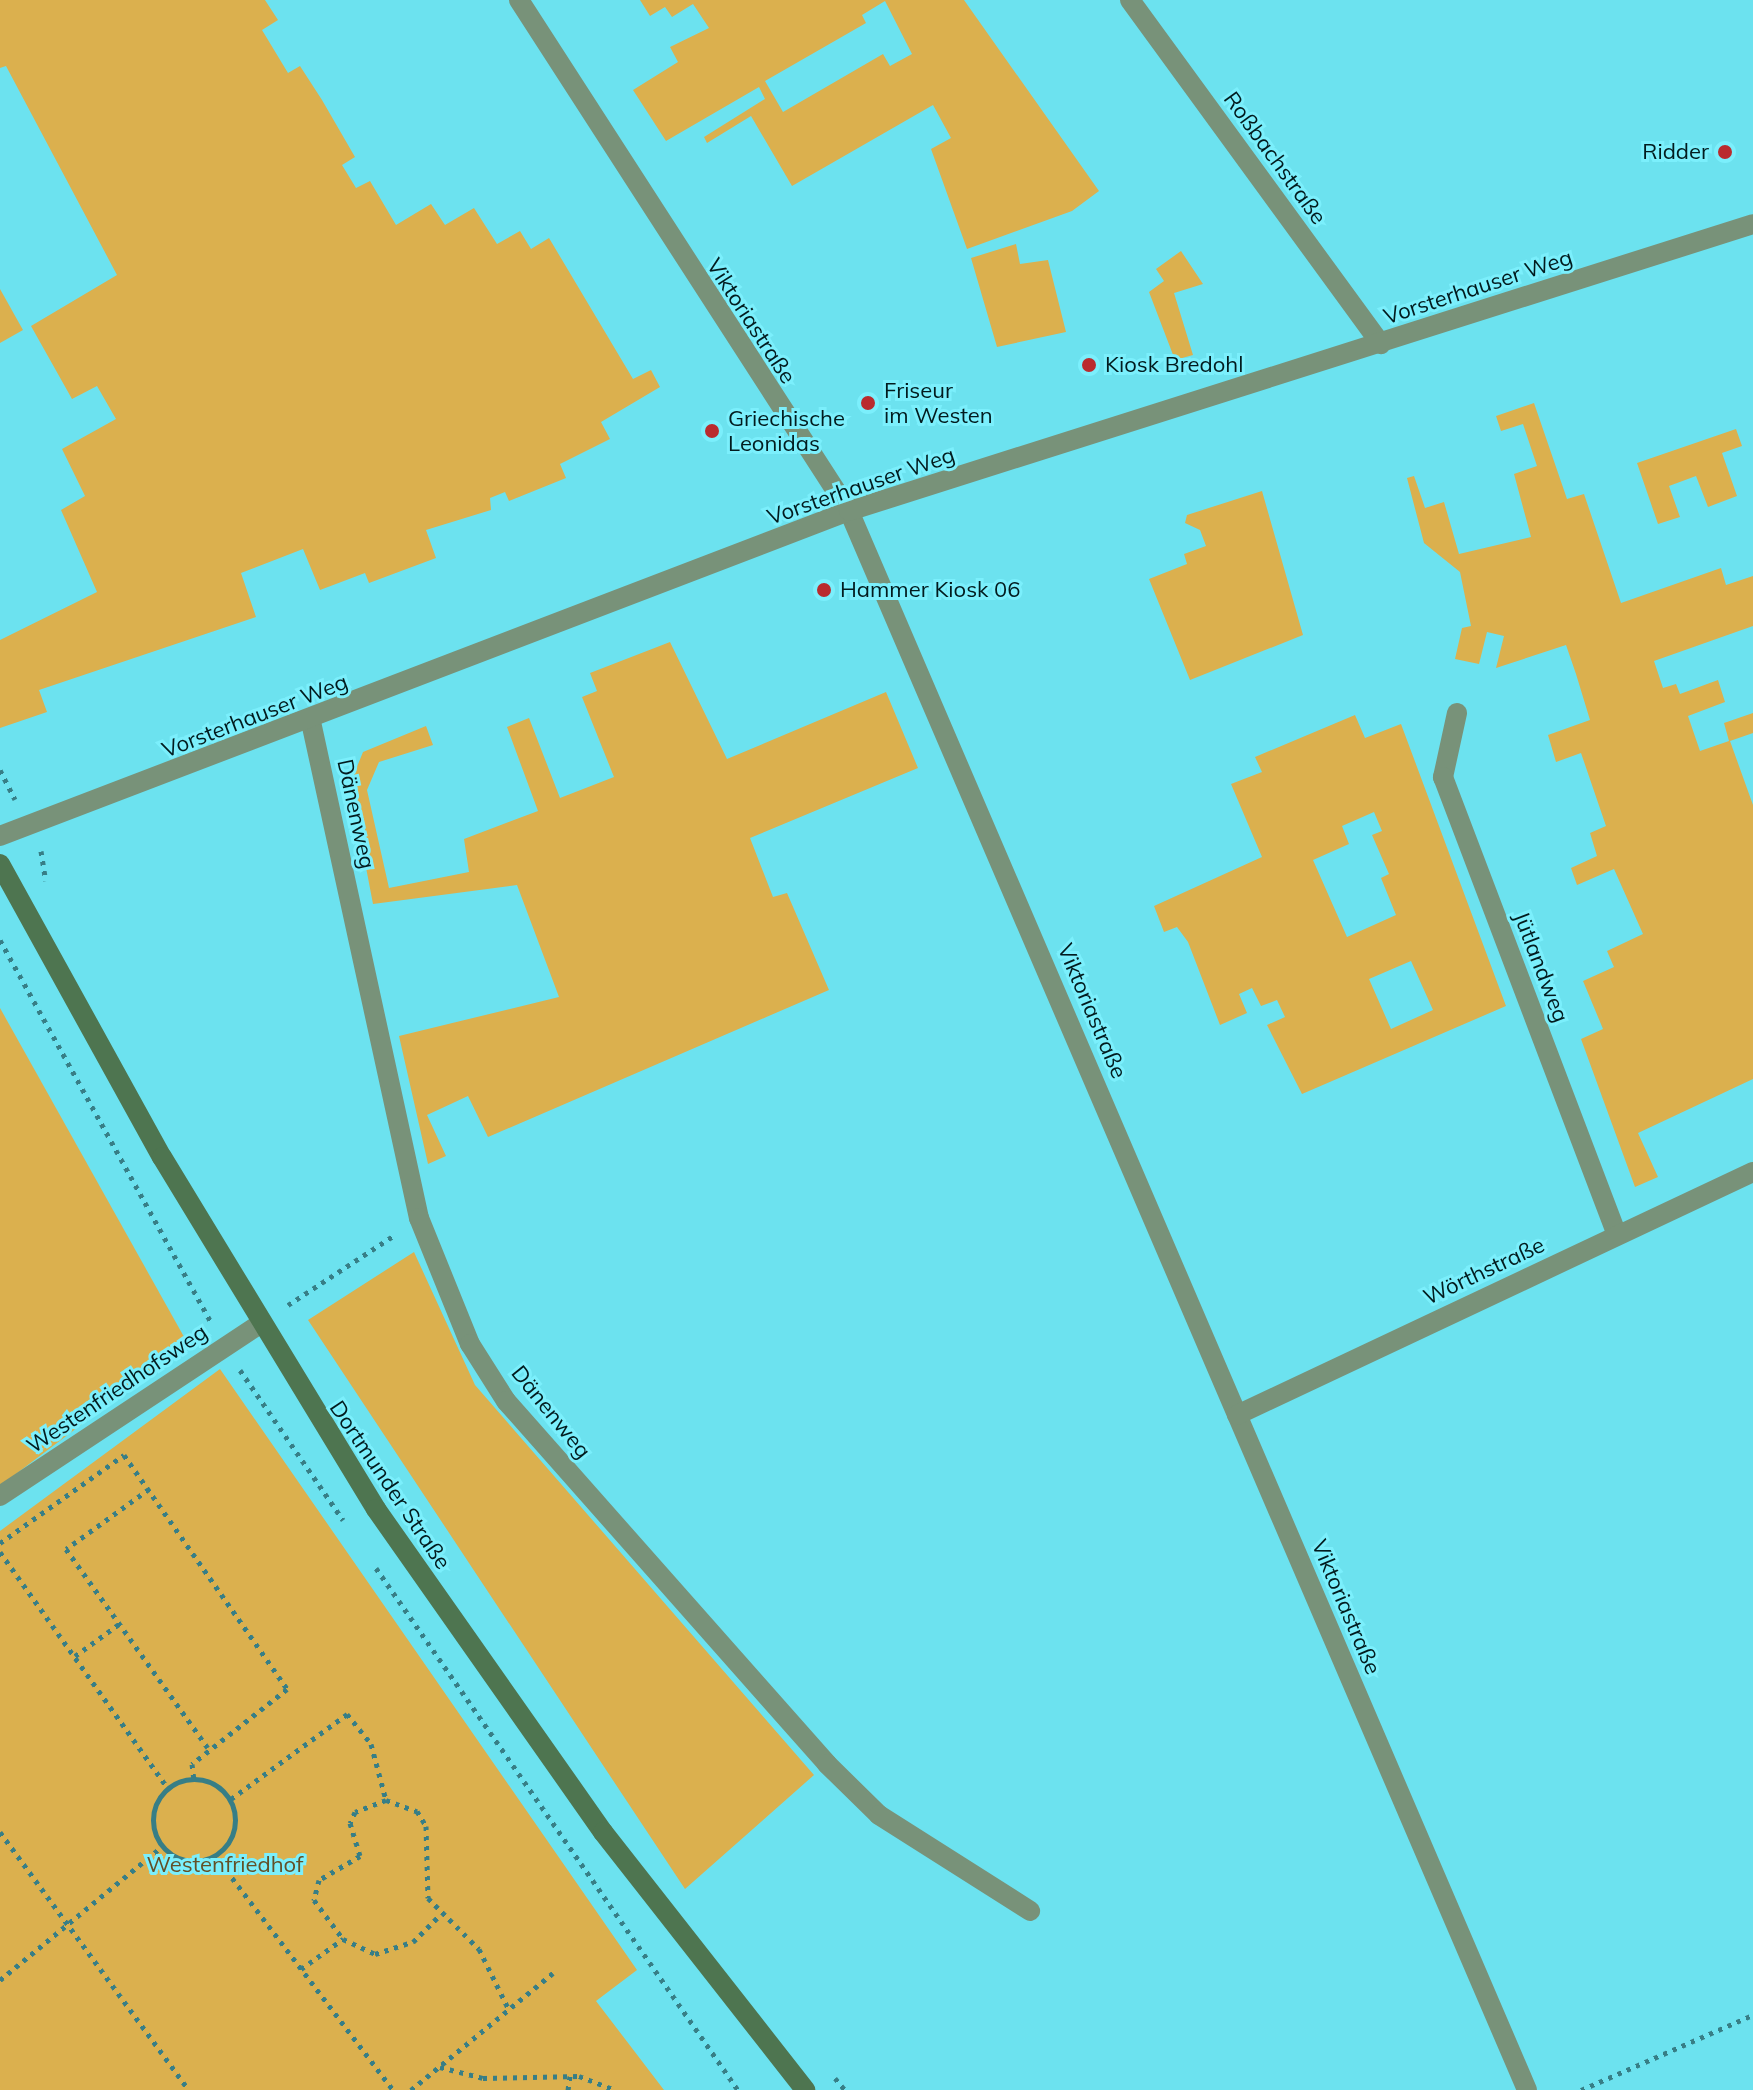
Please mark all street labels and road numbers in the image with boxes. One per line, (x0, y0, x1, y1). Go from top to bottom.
street label: Roßbachstraße (1218, 87, 1332, 229)
street label: Vorsterhauser Weg (1380, 244, 1576, 330)
street label: Viktoriastraße (701, 254, 801, 388)
street label: Vorsterhauser Weg (764, 442, 958, 530)
street label: Vorsterhauser Weg (158, 668, 352, 764)
street label: Dänenweg (332, 757, 380, 871)
street label: Jütlandweg (1508, 908, 1574, 1026)
street label: Viktoriastraße (1052, 940, 1132, 1082)
street label: Wörthstraße (1419, 1231, 1549, 1311)
street label: Westenfriedhofsweg (22, 1319, 212, 1459)
street label: Dänenweg (506, 1360, 596, 1464)
street label: Dortmunder Straße (324, 1396, 456, 1574)
street label: Viktoriastraße (1306, 1536, 1386, 1678)

